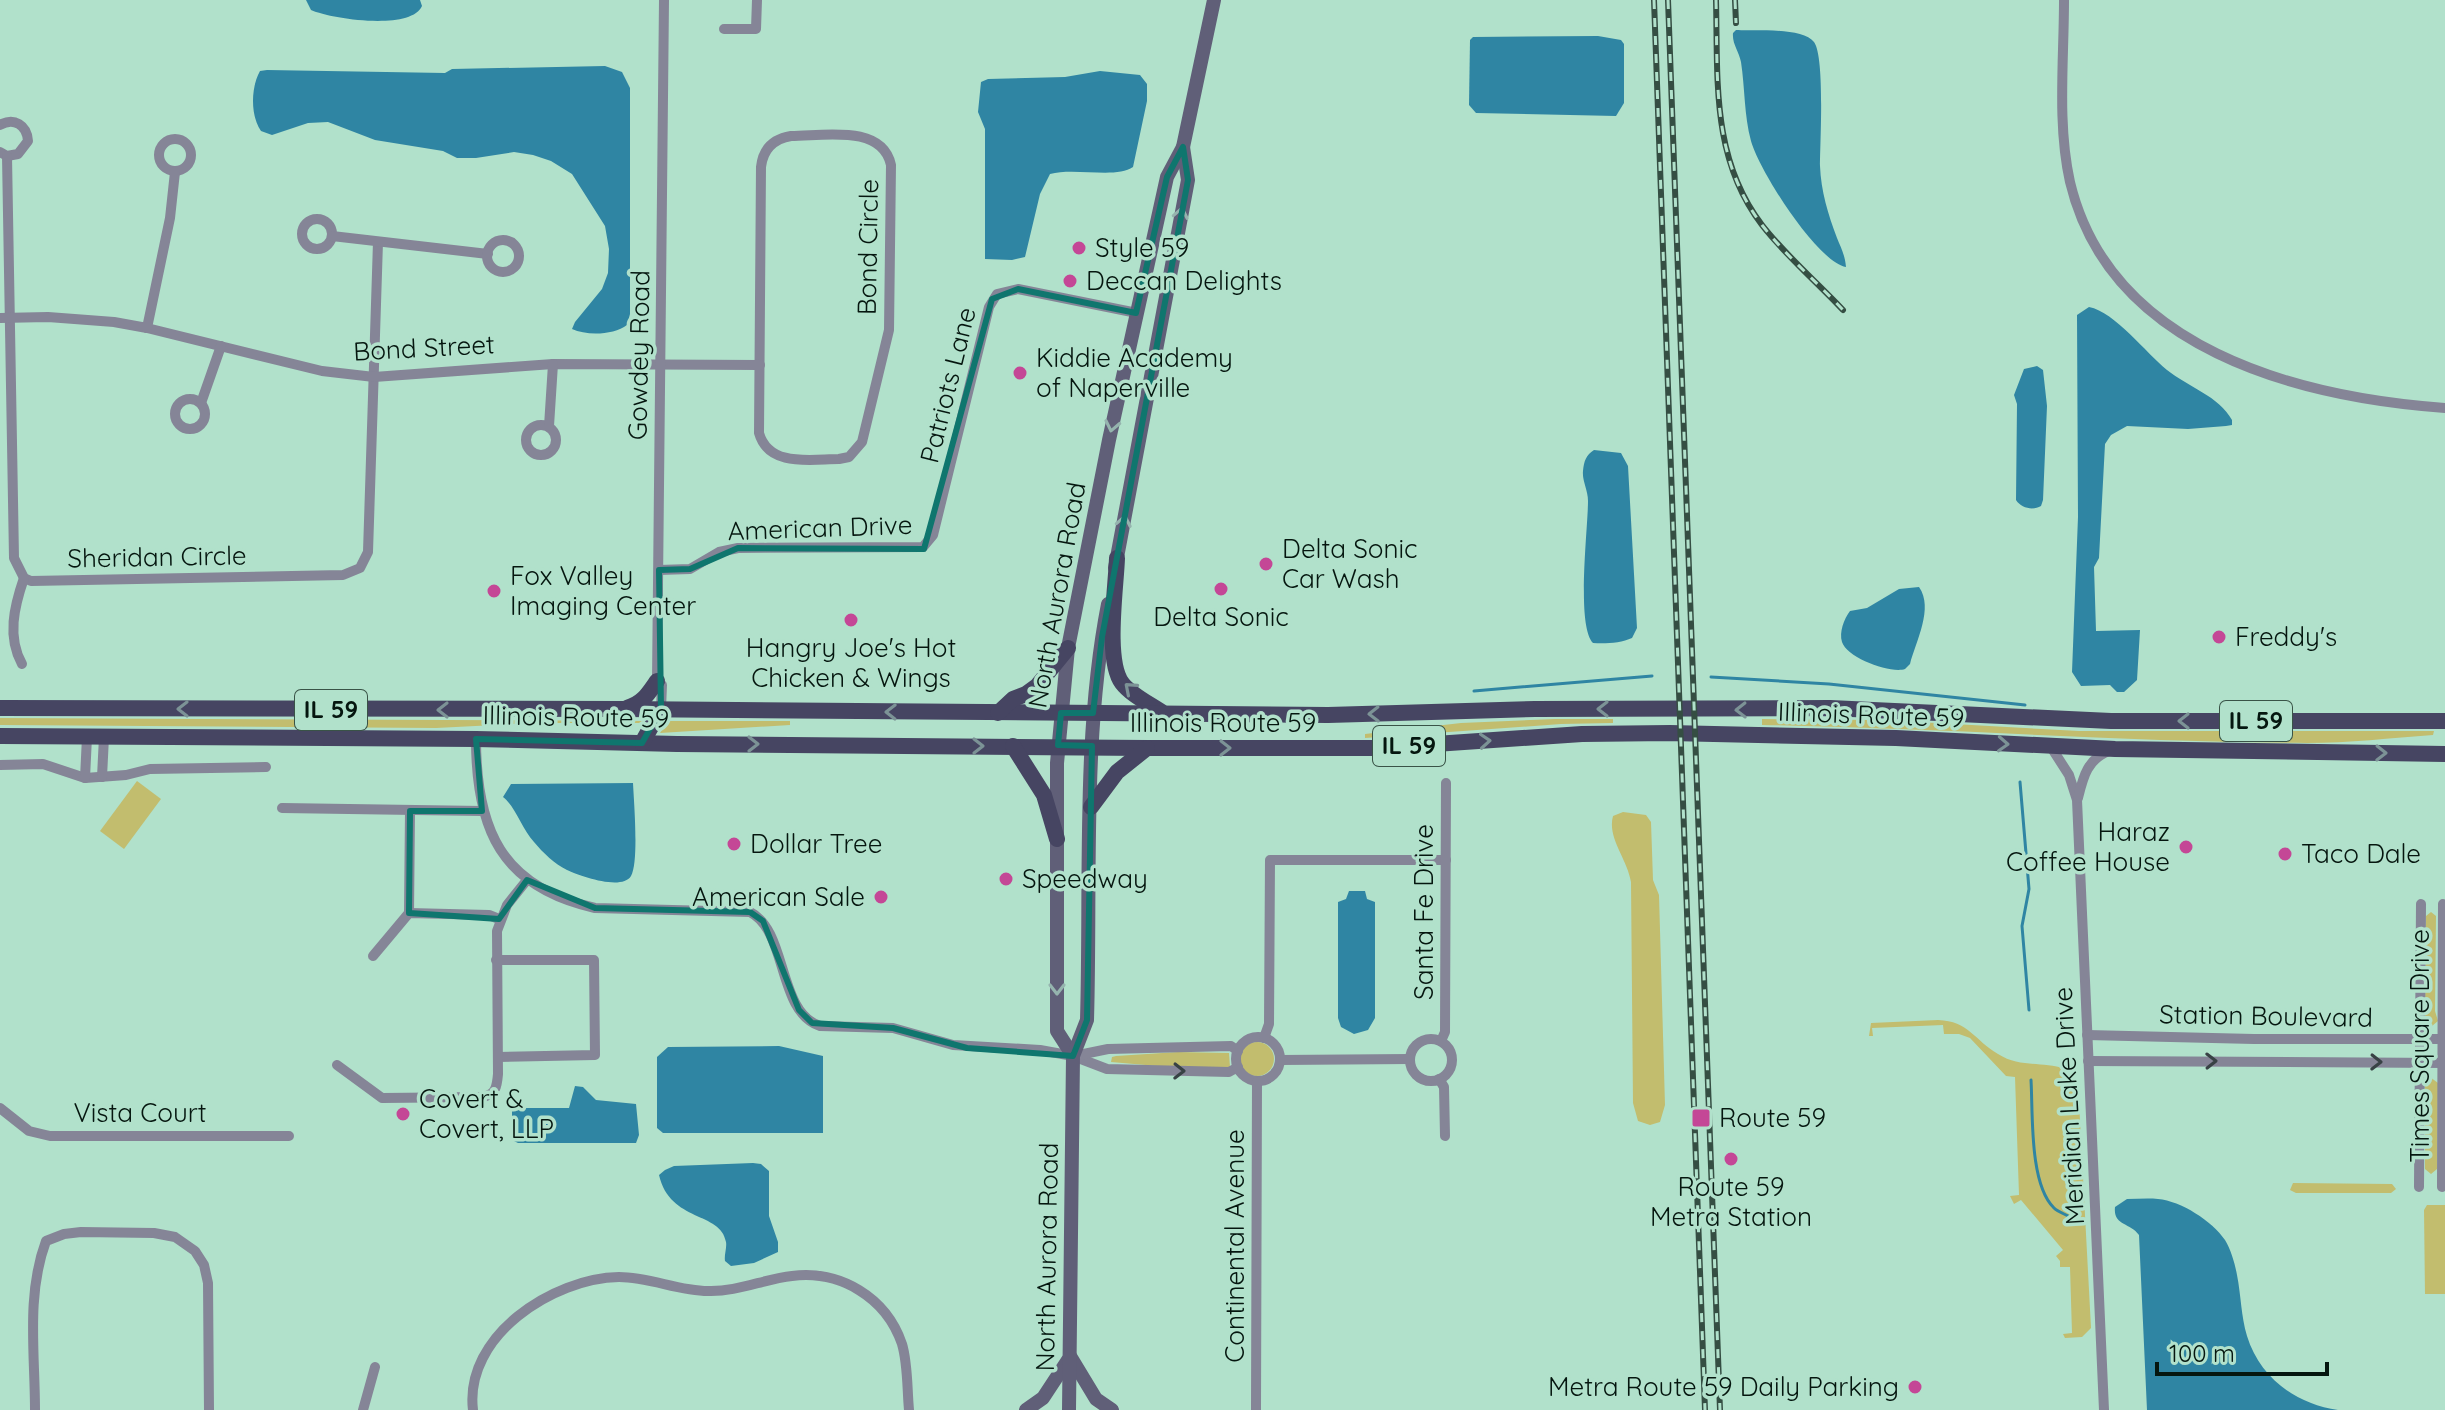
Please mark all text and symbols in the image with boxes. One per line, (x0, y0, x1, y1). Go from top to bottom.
street label: Bond Circle (850, 179, 885, 315)
one-way arrow (1172, 206, 1189, 220)
place label: Style 59 (1095, 231, 1189, 264)
marker: Style 59 (1070, 239, 1088, 257)
place label: Deccan Delights (1086, 264, 1282, 297)
street label: Gowdey Road (621, 270, 656, 440)
marker: Deccan Delights (1061, 272, 1079, 290)
street label: Patriots Lane (912, 304, 983, 466)
street label: Bond Street (352, 327, 496, 368)
place label: Kiddie Academy of Naperville (1036, 341, 1233, 404)
marker: Kiddie Academy of Naperville (1011, 364, 1029, 382)
one-way arrow (1104, 418, 1121, 432)
street label: North Aurora Road (1020, 479, 1093, 710)
street label: American Drive (727, 508, 913, 547)
one-way arrow (1115, 514, 1132, 527)
place label: Delta Sonic Car Wash (1282, 532, 1418, 595)
street label: Sheridan Circle (67, 538, 247, 575)
marker: Delta Sonic Car Wash (1257, 555, 1275, 573)
place label: Fox Valley Imaging Center (510, 559, 696, 622)
marker: Delta Sonic (1212, 580, 1230, 598)
marker: Fox Valley Imaging Center (485, 582, 503, 600)
place label: Delta Sonic (1153, 600, 1289, 633)
marker: Hangry Joe's Hot Chicken & Wings (842, 611, 860, 629)
place label: Freddy's (2235, 620, 2337, 653)
marker: Freddy's (2210, 628, 2228, 646)
place label: Hangry Joe's Hot Chicken & Wings (746, 631, 956, 694)
one-way arrow (1125, 683, 1140, 698)
road number: IL 59 (295, 690, 367, 730)
street label: Illinois Route 59 (1777, 695, 1965, 734)
street label: Illinois Route 59 (482, 698, 670, 735)
one-way arrow (176, 700, 189, 718)
one-way arrow (1596, 700, 1609, 718)
one-way arrow (436, 701, 449, 719)
one-way arrow (1734, 701, 1747, 718)
road number: IL 59 (2220, 701, 2292, 741)
one-way arrow (884, 703, 897, 720)
one-way arrow (1367, 705, 1380, 723)
street label: Illinois Route 59 (1130, 706, 1316, 739)
one-way arrow (2177, 712, 2190, 730)
road number: IL 59 (1373, 726, 1445, 766)
one-way arrow (1479, 733, 1492, 750)
one-way arrow (747, 735, 760, 753)
one-way arrow (1997, 736, 2010, 753)
one-way arrow (972, 737, 985, 755)
one-way arrow (1219, 739, 1232, 757)
one-way arrow (2375, 744, 2388, 762)
place label: Haraz Coffee House (2006, 815, 2170, 878)
street label: Santa Fe Drive (1407, 824, 1440, 1000)
place label: Dollar Tree (750, 827, 882, 860)
marker: Dollar Tree (725, 835, 743, 853)
place label: Taco Dale (2301, 837, 2421, 870)
marker: Haraz Coffee House (2177, 838, 2195, 856)
marker: Taco Dale (2276, 845, 2294, 863)
place label: Speedway (1022, 862, 1148, 895)
marker: Speedway (997, 870, 1015, 888)
place label: American Sale (692, 880, 865, 913)
marker: American Sale (872, 888, 890, 906)
street label: Times Square Drive (2403, 929, 2436, 1163)
one-way arrow (1048, 983, 1066, 996)
street label: Meridian Lake Drive (2046, 986, 2091, 1226)
street label: Station Boulevard (2159, 997, 2373, 1034)
one-way arrow (2205, 1052, 2218, 1070)
one-way arrow (2370, 1053, 2383, 1071)
one-way arrow (1173, 1062, 1186, 1079)
place label: Covert & Covert, LLP (419, 1082, 554, 1145)
street label: Vista Court (73, 1096, 207, 1129)
place label: Route 59 (1719, 1101, 1826, 1134)
marker: Covert & Covert, LLP (394, 1105, 412, 1123)
marker: Route 59 (1690, 1107, 1712, 1129)
street label: Continental Avenue (1218, 1129, 1251, 1363)
street label: North Aurora Road (1028, 1142, 1065, 1372)
marker: Route 59 Metra Station (1722, 1150, 1740, 1168)
place label: Route 59 Metra Station (1650, 1170, 1812, 1233)
scale bar (2157, 1326, 2327, 1376)
text: 100 m (2169, 1338, 2235, 1368)
place label: Metra Route 59 Daily Parking (1548, 1370, 1899, 1403)
marker: Metra Route 59 Daily Parking (1906, 1378, 1924, 1396)

